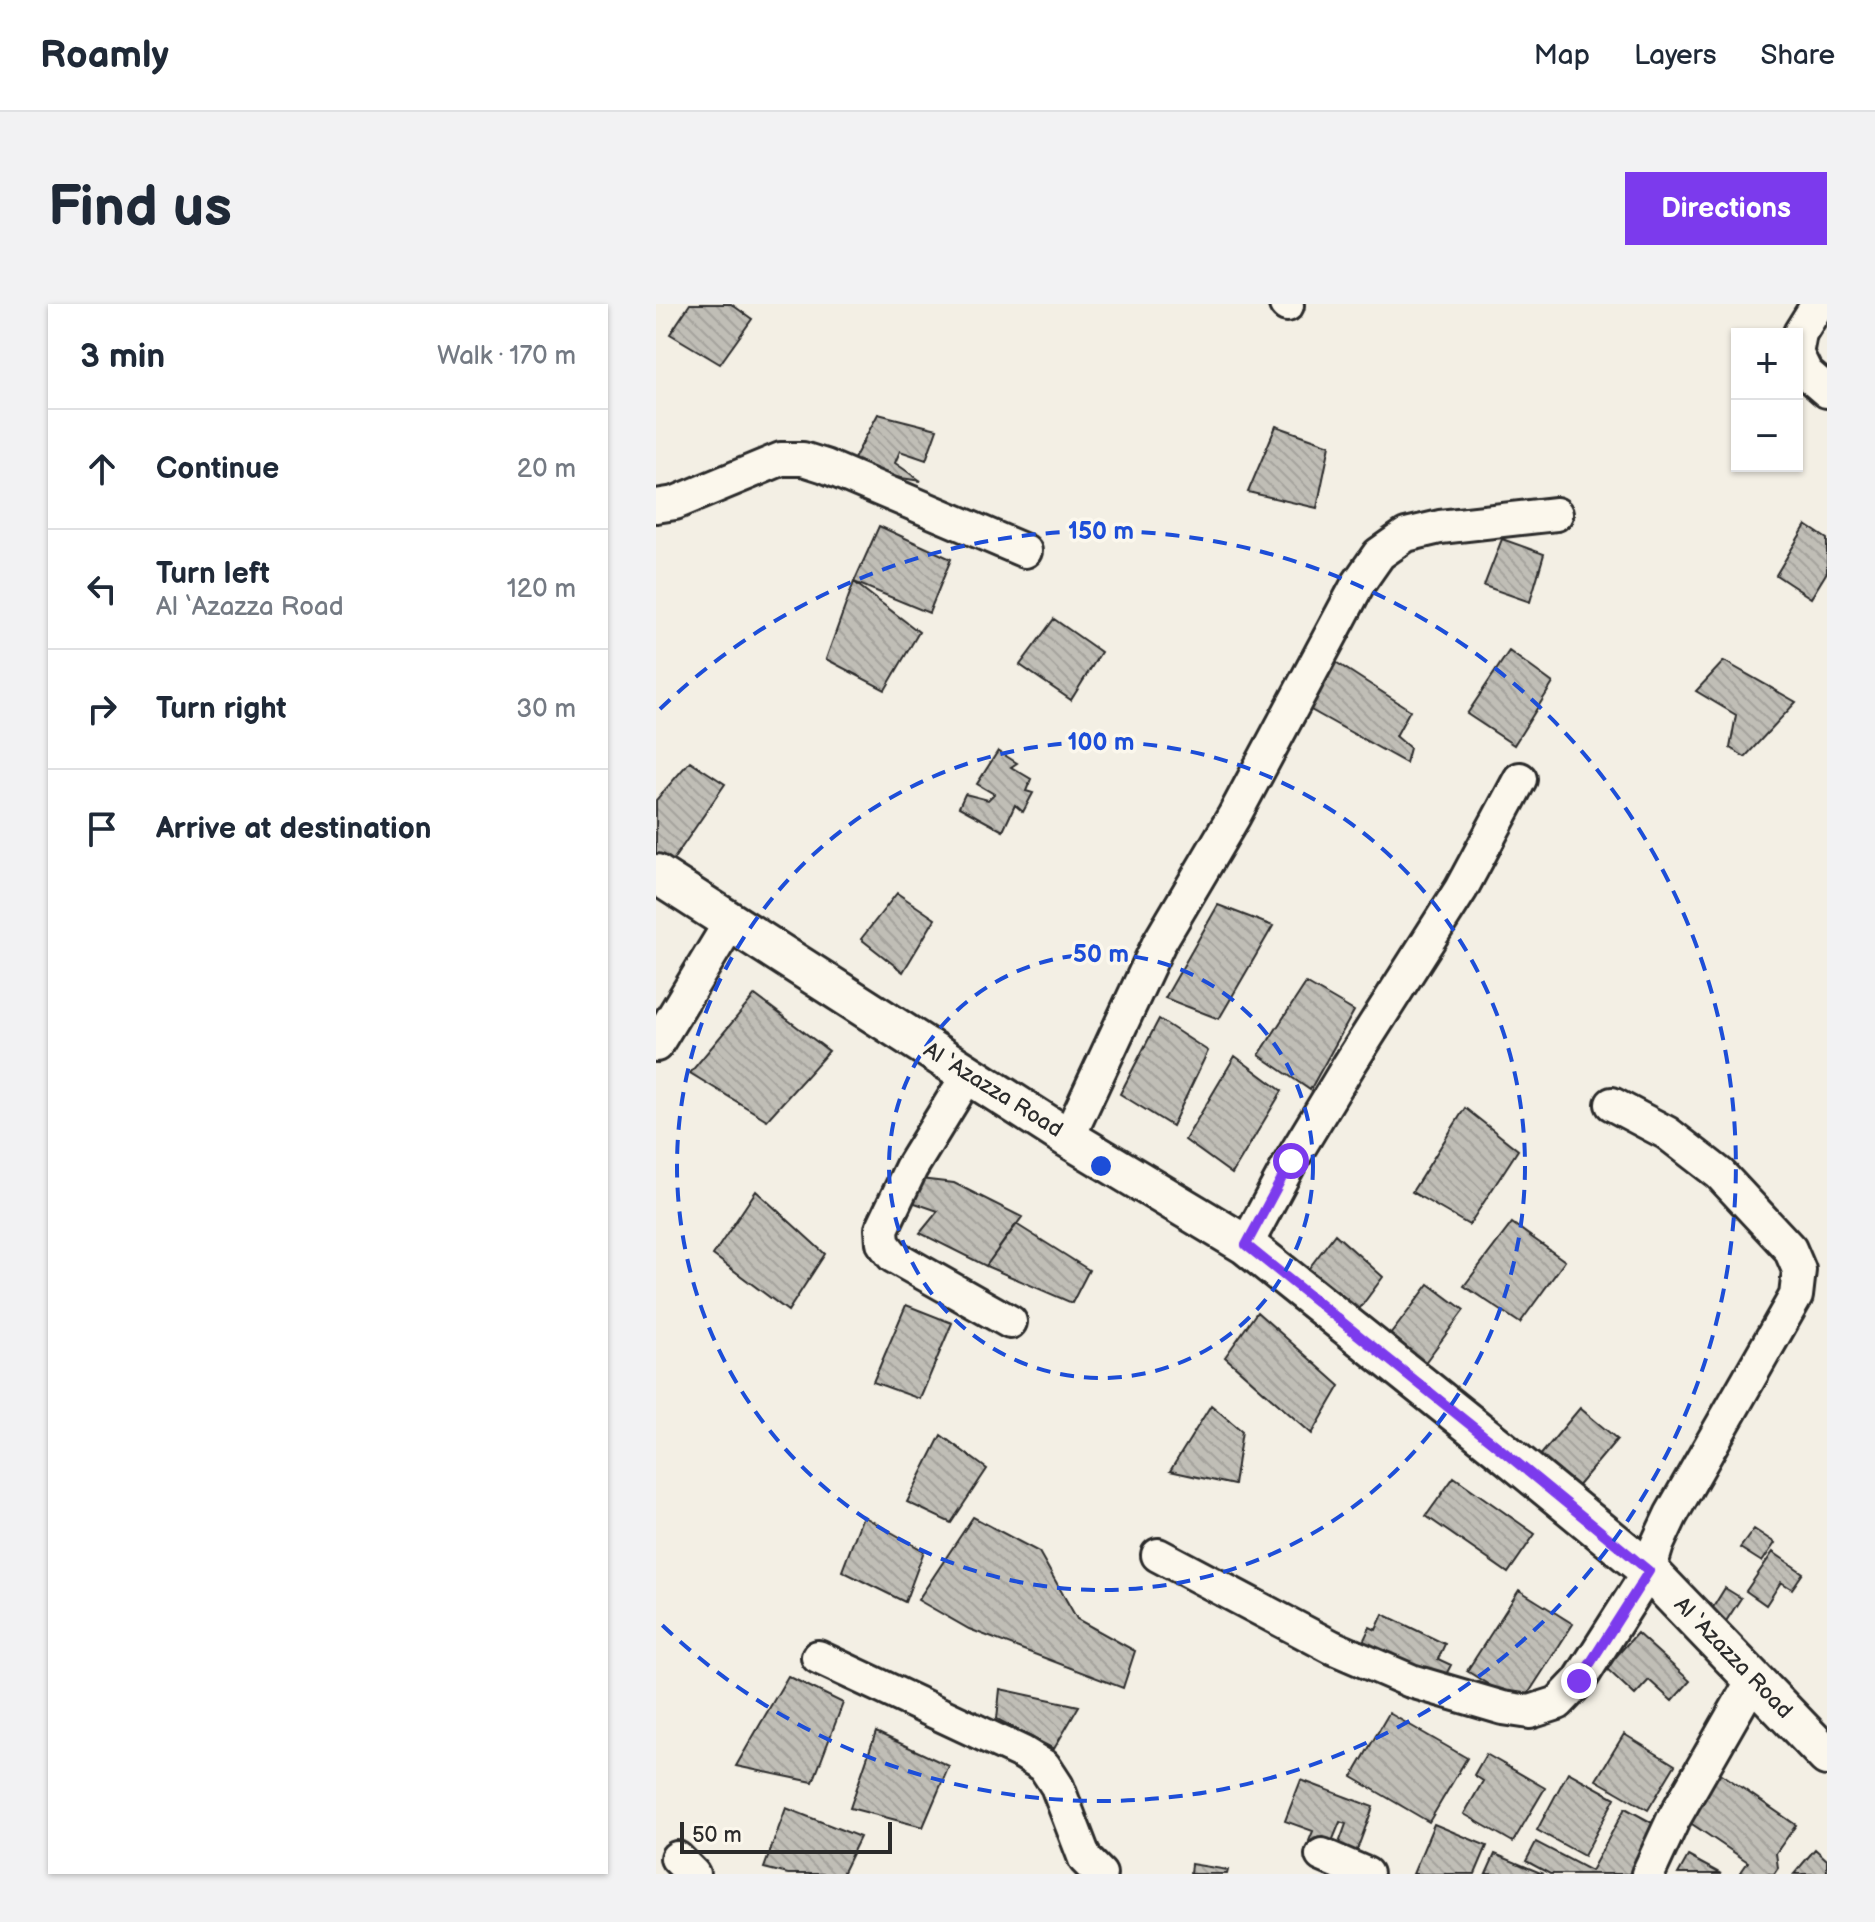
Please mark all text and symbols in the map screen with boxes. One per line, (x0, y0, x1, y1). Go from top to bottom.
text: Roamly (40, 33, 169, 78)
text: Map (1534, 39, 1590, 72)
text: Layers (1634, 39, 1717, 72)
text: Share (1761, 39, 1835, 72)
button: Directions (1625, 172, 1827, 245)
text: Find us (48, 175, 232, 242)
map controls (1731, 328, 1803, 472)
button: + (1731, 328, 1803, 400)
text: 3 min (80, 336, 165, 377)
text: Walk · 170 m (437, 341, 576, 372)
button: − (1731, 400, 1803, 472)
icon: ahead (80, 447, 124, 491)
text: Continue (156, 451, 279, 487)
text: 20 m (517, 454, 576, 485)
text: 150 m (1068, 517, 1134, 546)
text: Turn left (156, 556, 270, 592)
icon: left (80, 567, 124, 611)
text: 120 m (507, 574, 576, 605)
text: Al ‘Azazza Road (156, 592, 344, 623)
icon: right (80, 687, 124, 731)
text: Turn right (156, 691, 287, 727)
text: 30 m (516, 694, 576, 725)
text: 100 m (1068, 728, 1134, 757)
icon: arrive (80, 807, 124, 851)
text: Arrive at destination (156, 811, 432, 847)
text: 50 m (1073, 940, 1129, 969)
street label: Al ‘Azazza Road (919, 1037, 1067, 1143)
route start (1273, 1143, 1309, 1179)
centre of rings (1087, 1152, 1115, 1180)
street label: Al ‘Azazza Road (1668, 1592, 1798, 1724)
route end (1561, 1663, 1597, 1699)
scale bar (680, 1818, 892, 1854)
text: 50 m (692, 1822, 742, 1849)

